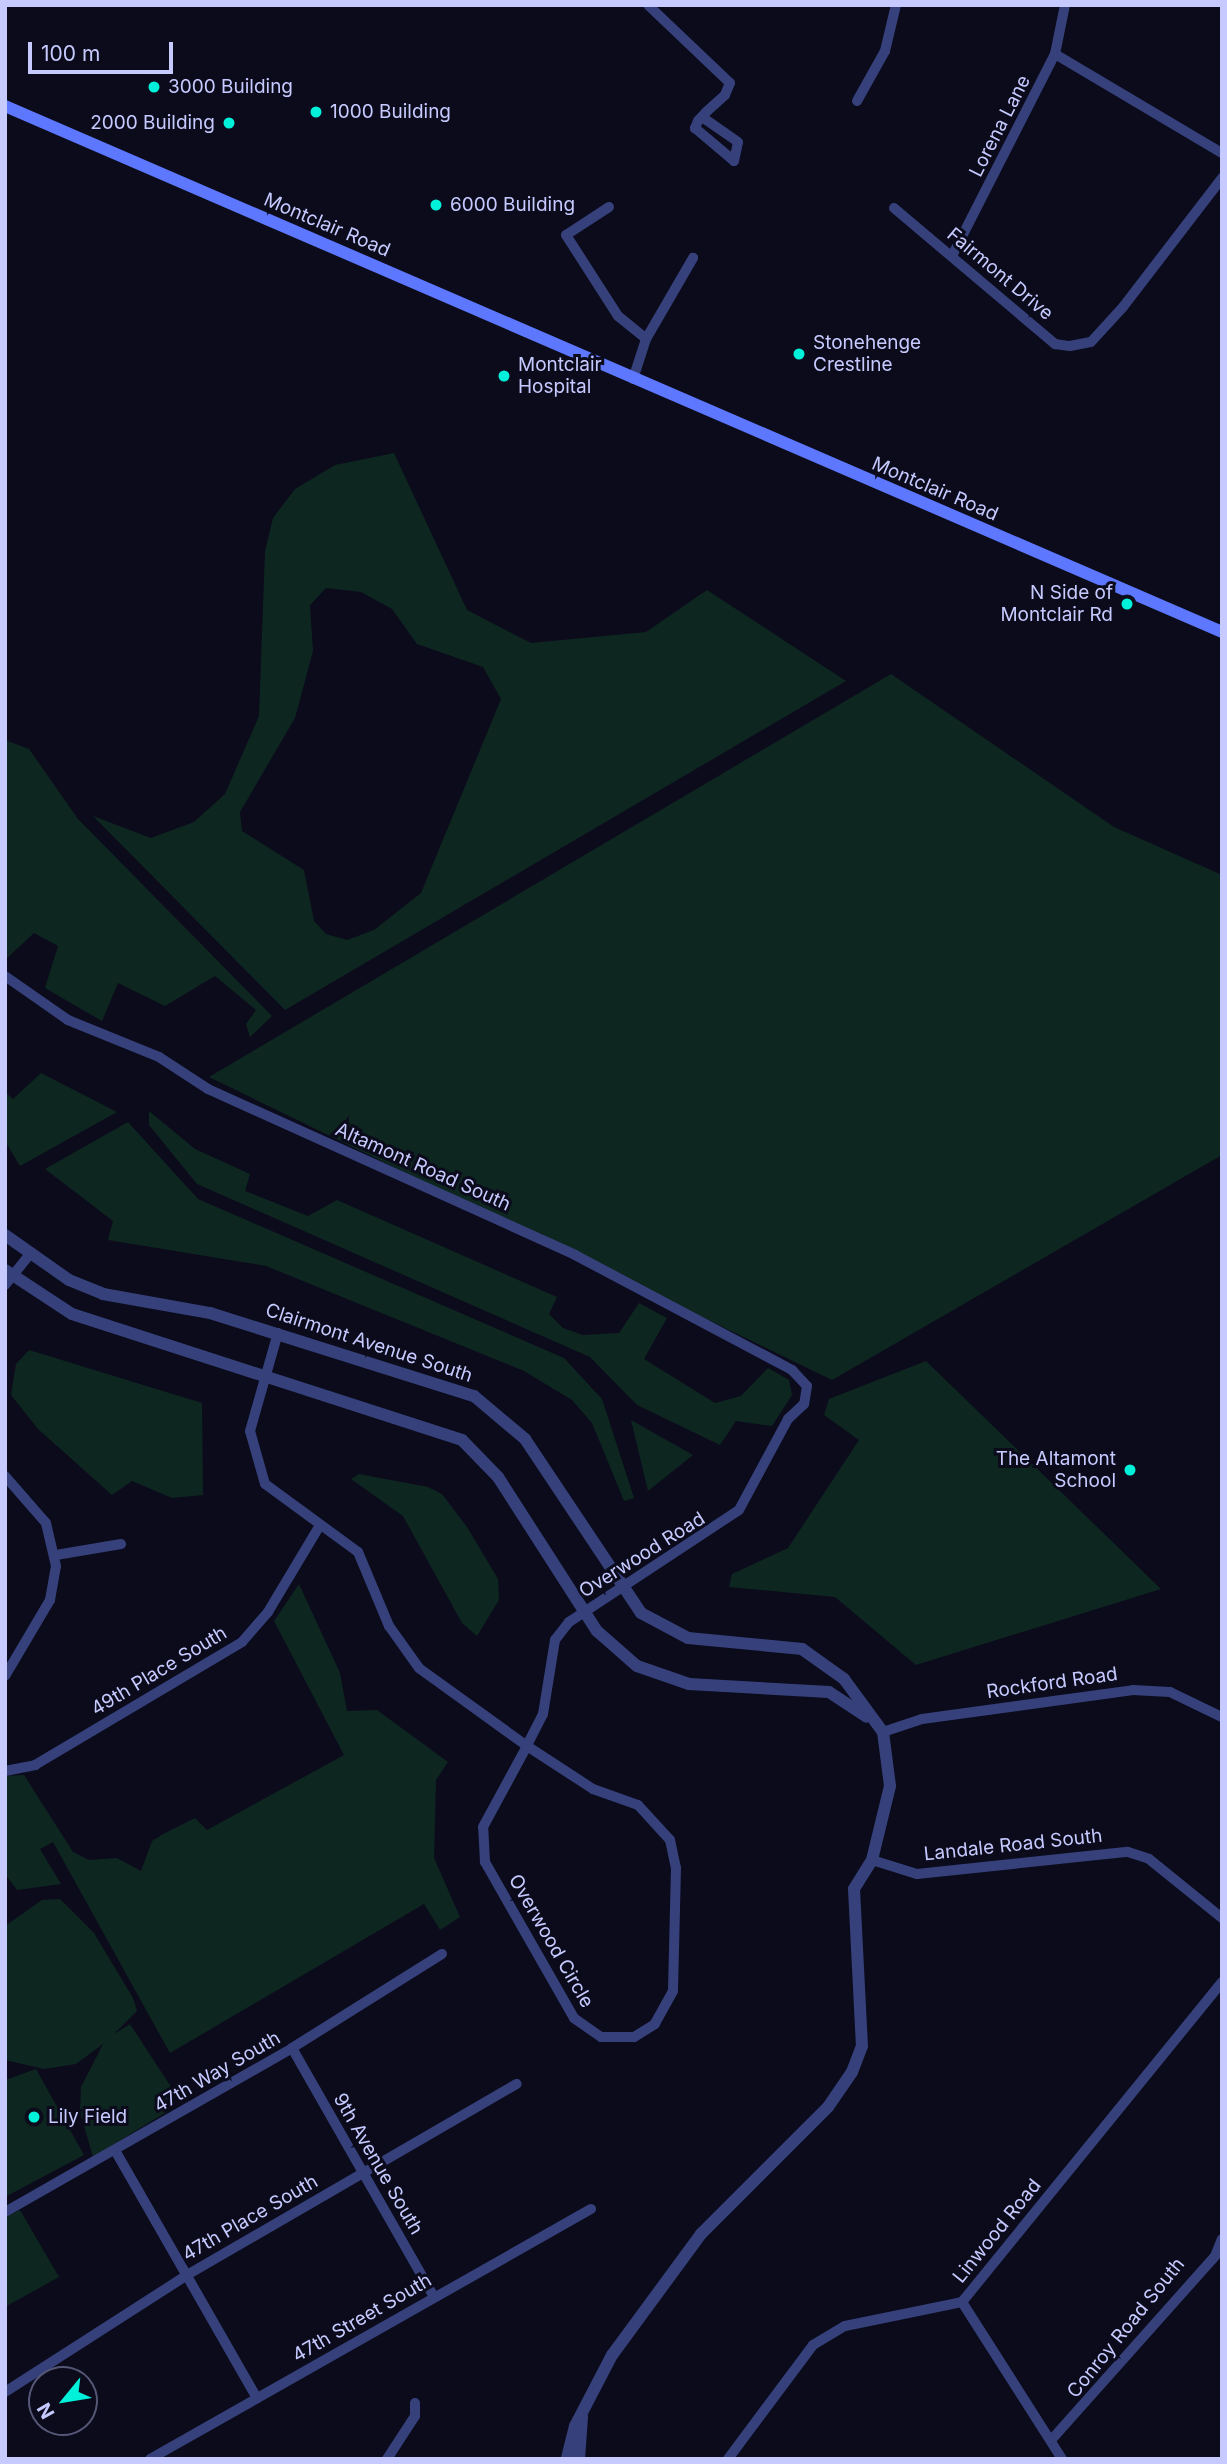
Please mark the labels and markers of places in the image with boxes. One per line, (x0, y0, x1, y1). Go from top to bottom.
place label: 3000 Building (168, 76, 293, 98)
marker: 3000 Building (146, 79, 162, 95)
place label: 1000 Building (330, 101, 451, 123)
marker: 1000 Building (308, 104, 324, 120)
place label: 2000 Building (90, 112, 215, 134)
marker: 2000 Building (221, 115, 237, 131)
place label: 6000 Building (450, 194, 575, 216)
marker: 6000 Building (428, 197, 444, 213)
place label: Stonehenge Crestline (813, 332, 921, 376)
marker: Stonehenge Crestline (791, 346, 807, 362)
place label: Montclair Hospital (518, 354, 602, 398)
marker: Montclair Hospital (496, 368, 512, 384)
place label: N Side of Montclair Rd (1000, 582, 1113, 626)
marker: N Side of Montclair Rd (1119, 596, 1135, 612)
place label: The Altamont School (996, 1448, 1116, 1492)
marker: The Altamont School (1122, 1462, 1138, 1478)
place label: Lily Field (48, 2106, 127, 2128)
marker: Lily Field (26, 2109, 42, 2125)

